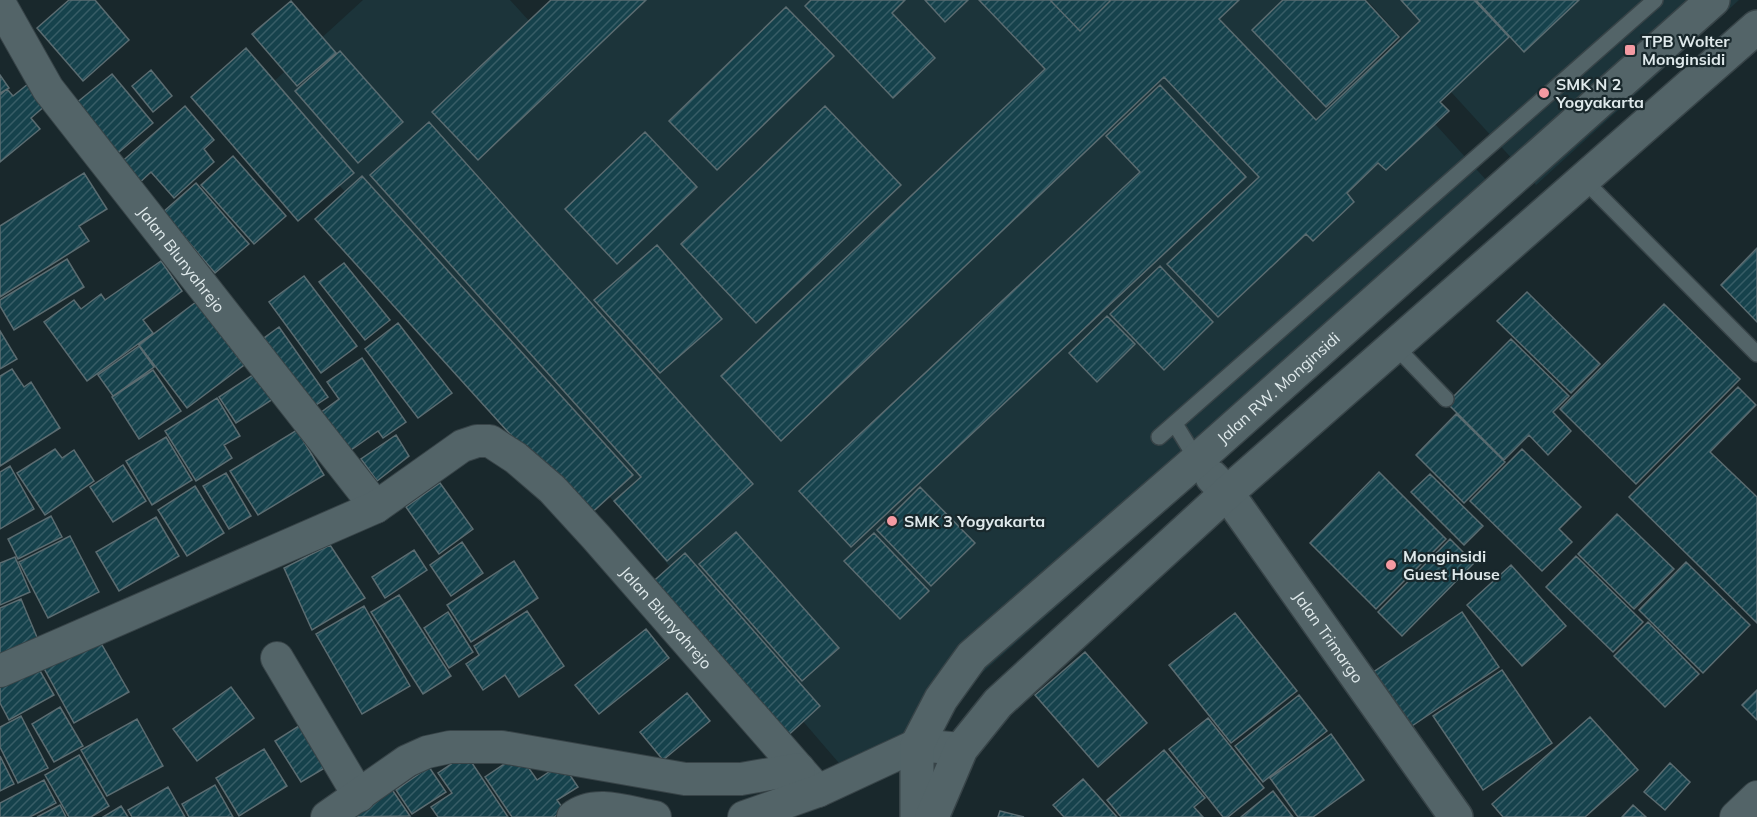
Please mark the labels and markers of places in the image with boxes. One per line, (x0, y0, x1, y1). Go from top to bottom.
place label: TPB Wolter Monginsidi (1642, 31, 1730, 69)
marker: TPB Wolter Monginsidi (1623, 43, 1637, 57)
place label: SMK N 2 Yogyakarta (1555, 74, 1644, 112)
marker: SMK N 2 Yogyakarta (1537, 86, 1551, 100)
place label: SMK 3 Yogyakarta (904, 511, 1045, 531)
marker: SMK 3 Yogyakarta (885, 514, 899, 528)
place label: Monginsidi Guest House (1403, 546, 1500, 584)
marker: Monginsidi Guest House (1384, 558, 1398, 572)

